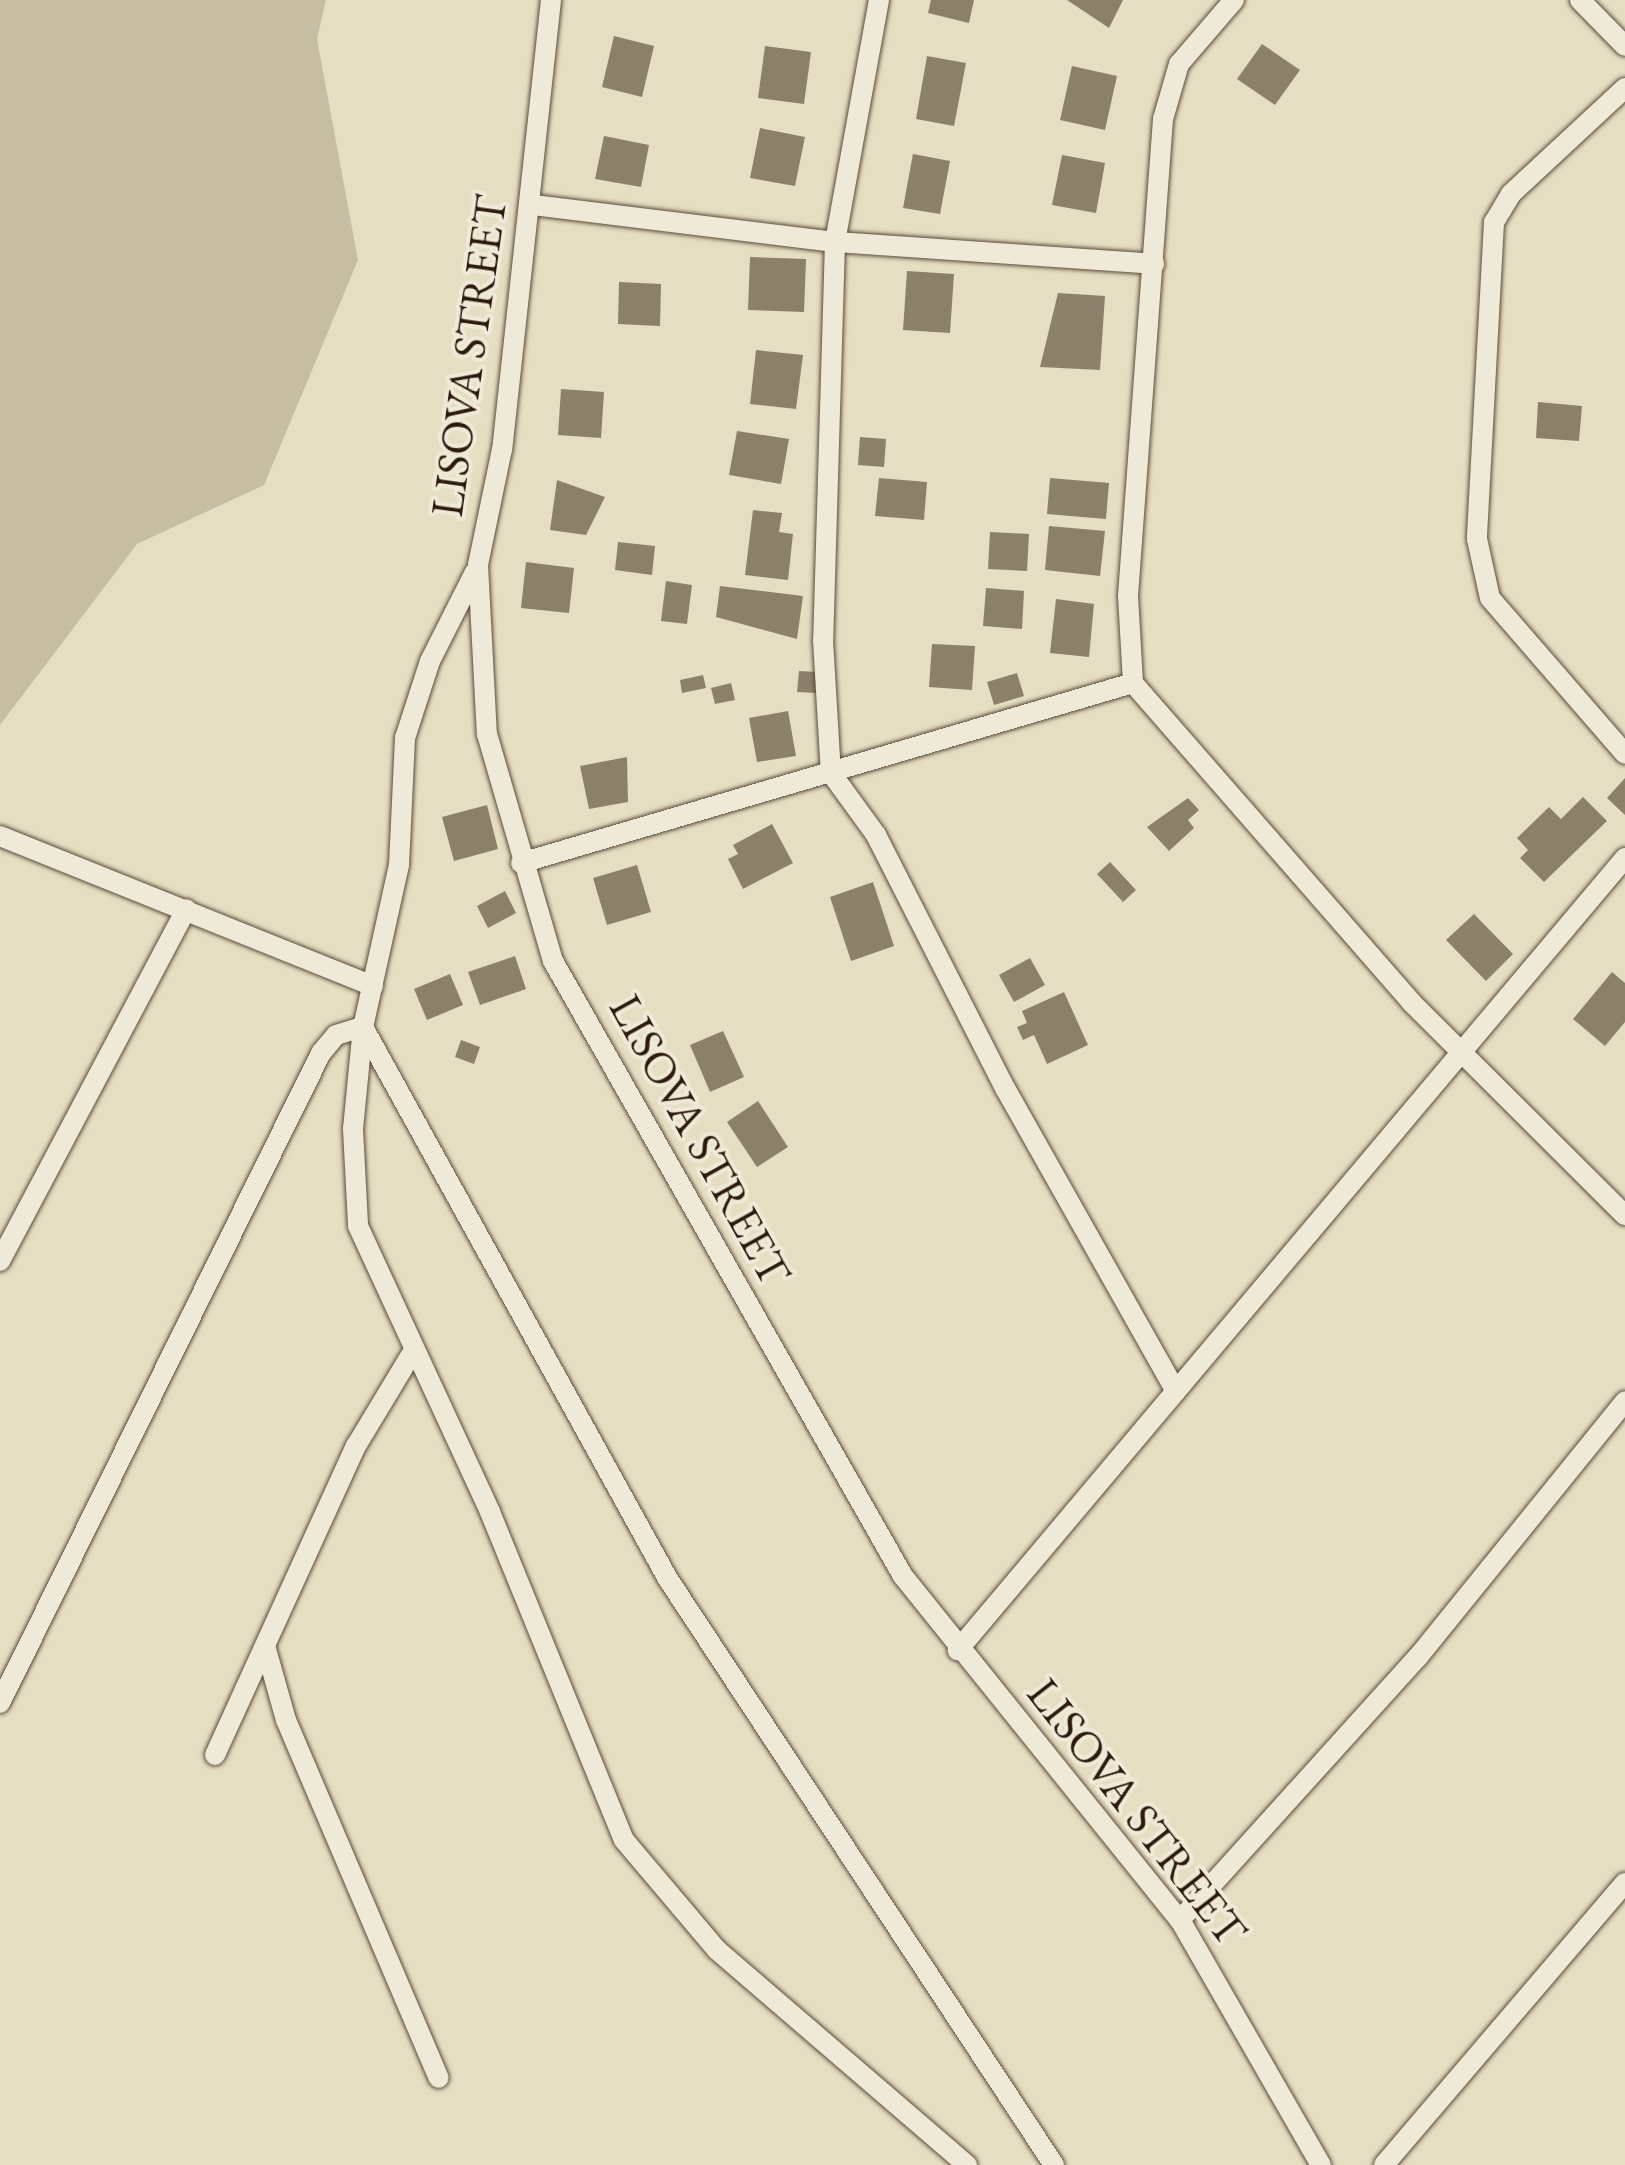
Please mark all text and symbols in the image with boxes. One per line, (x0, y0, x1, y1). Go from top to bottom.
street label: LISOVA STREET (420, 192, 518, 520)
street label: LISOVA STREET (598, 985, 802, 1295)
street label: LISOVA STREET (1016, 1668, 1258, 1956)

